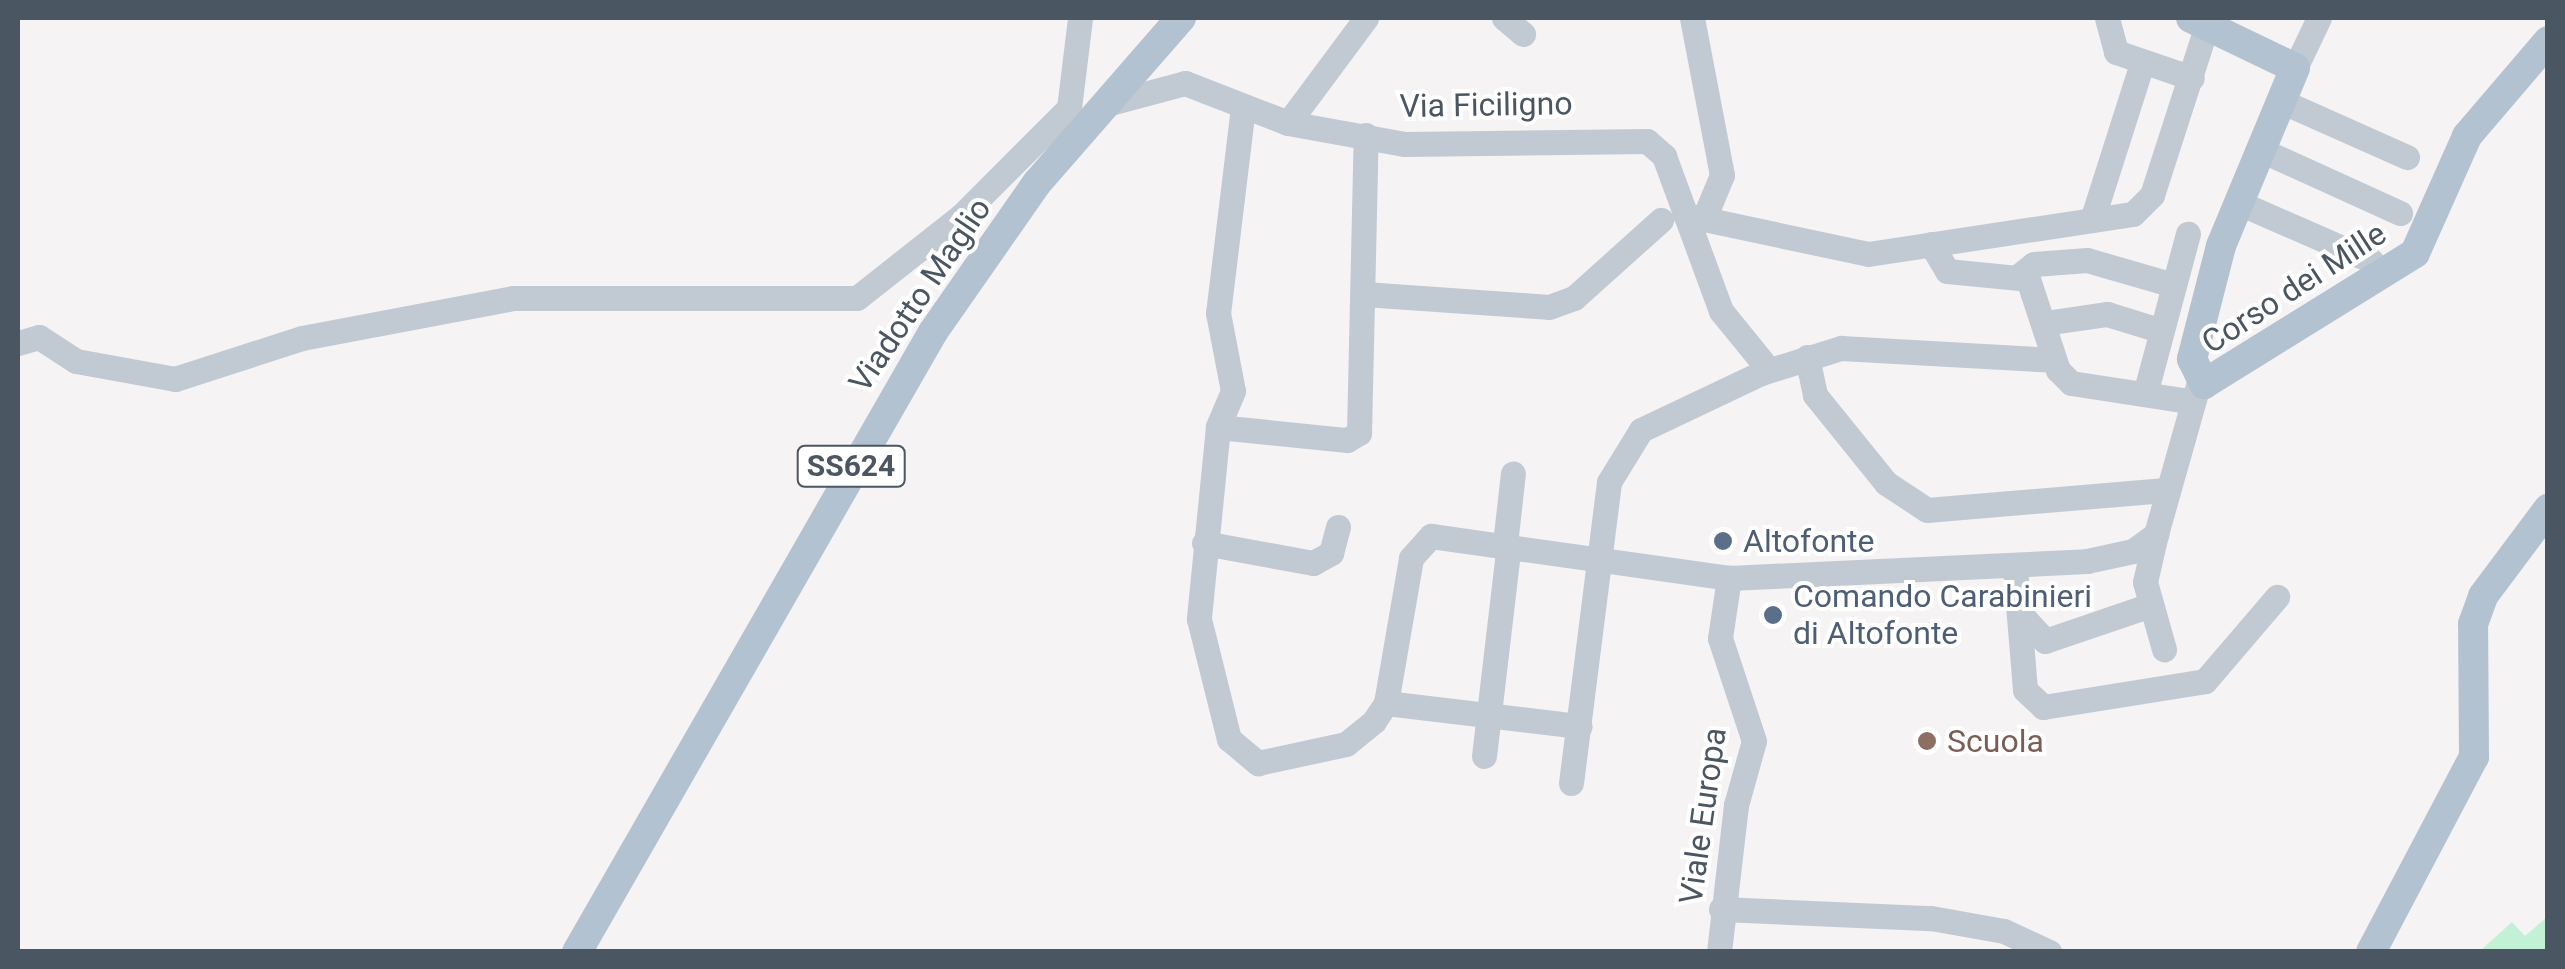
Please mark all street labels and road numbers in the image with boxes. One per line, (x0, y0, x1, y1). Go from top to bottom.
street label: Via Ficiligno (1399, 84, 1573, 126)
street label: Viadotto Maglio (841, 191, 999, 399)
street label: Corso dei Mille (2195, 214, 2393, 362)
road number: SS624 (796, 441, 906, 491)
street label: Viale Europa (1672, 725, 1734, 907)

